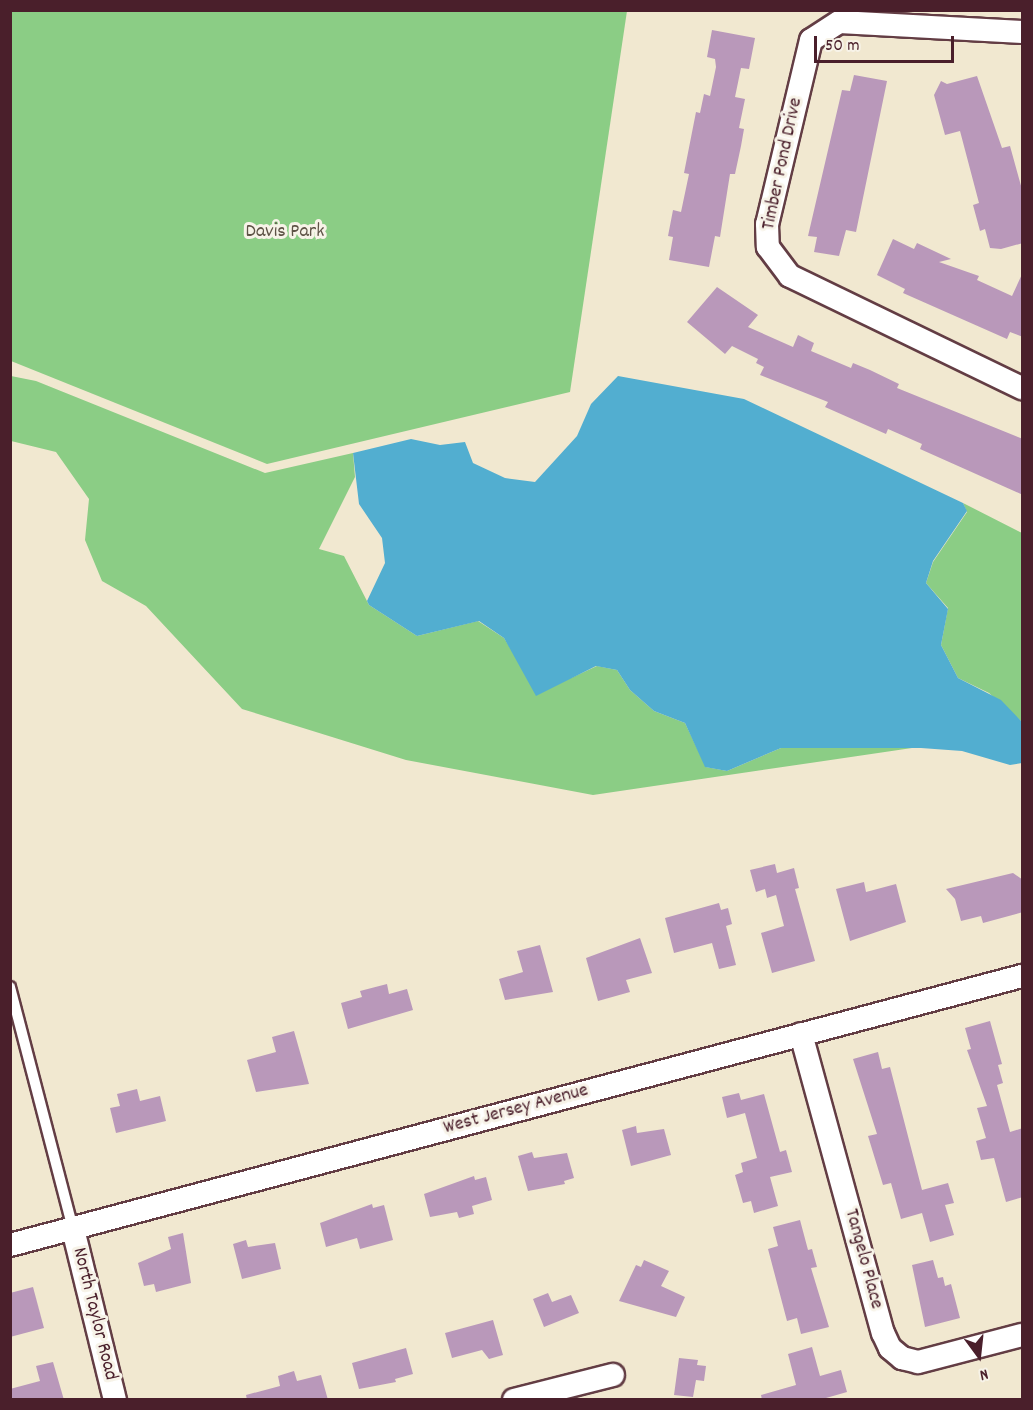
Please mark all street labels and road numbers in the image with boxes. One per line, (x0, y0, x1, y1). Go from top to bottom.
street label: Timber Pond Drive (757, 96, 809, 232)
street label: West Jersey Avenue (441, 1079, 591, 1141)
street label: Tangelo Place (838, 1206, 888, 1312)
street label: North Taylor Road (66, 1245, 122, 1383)

